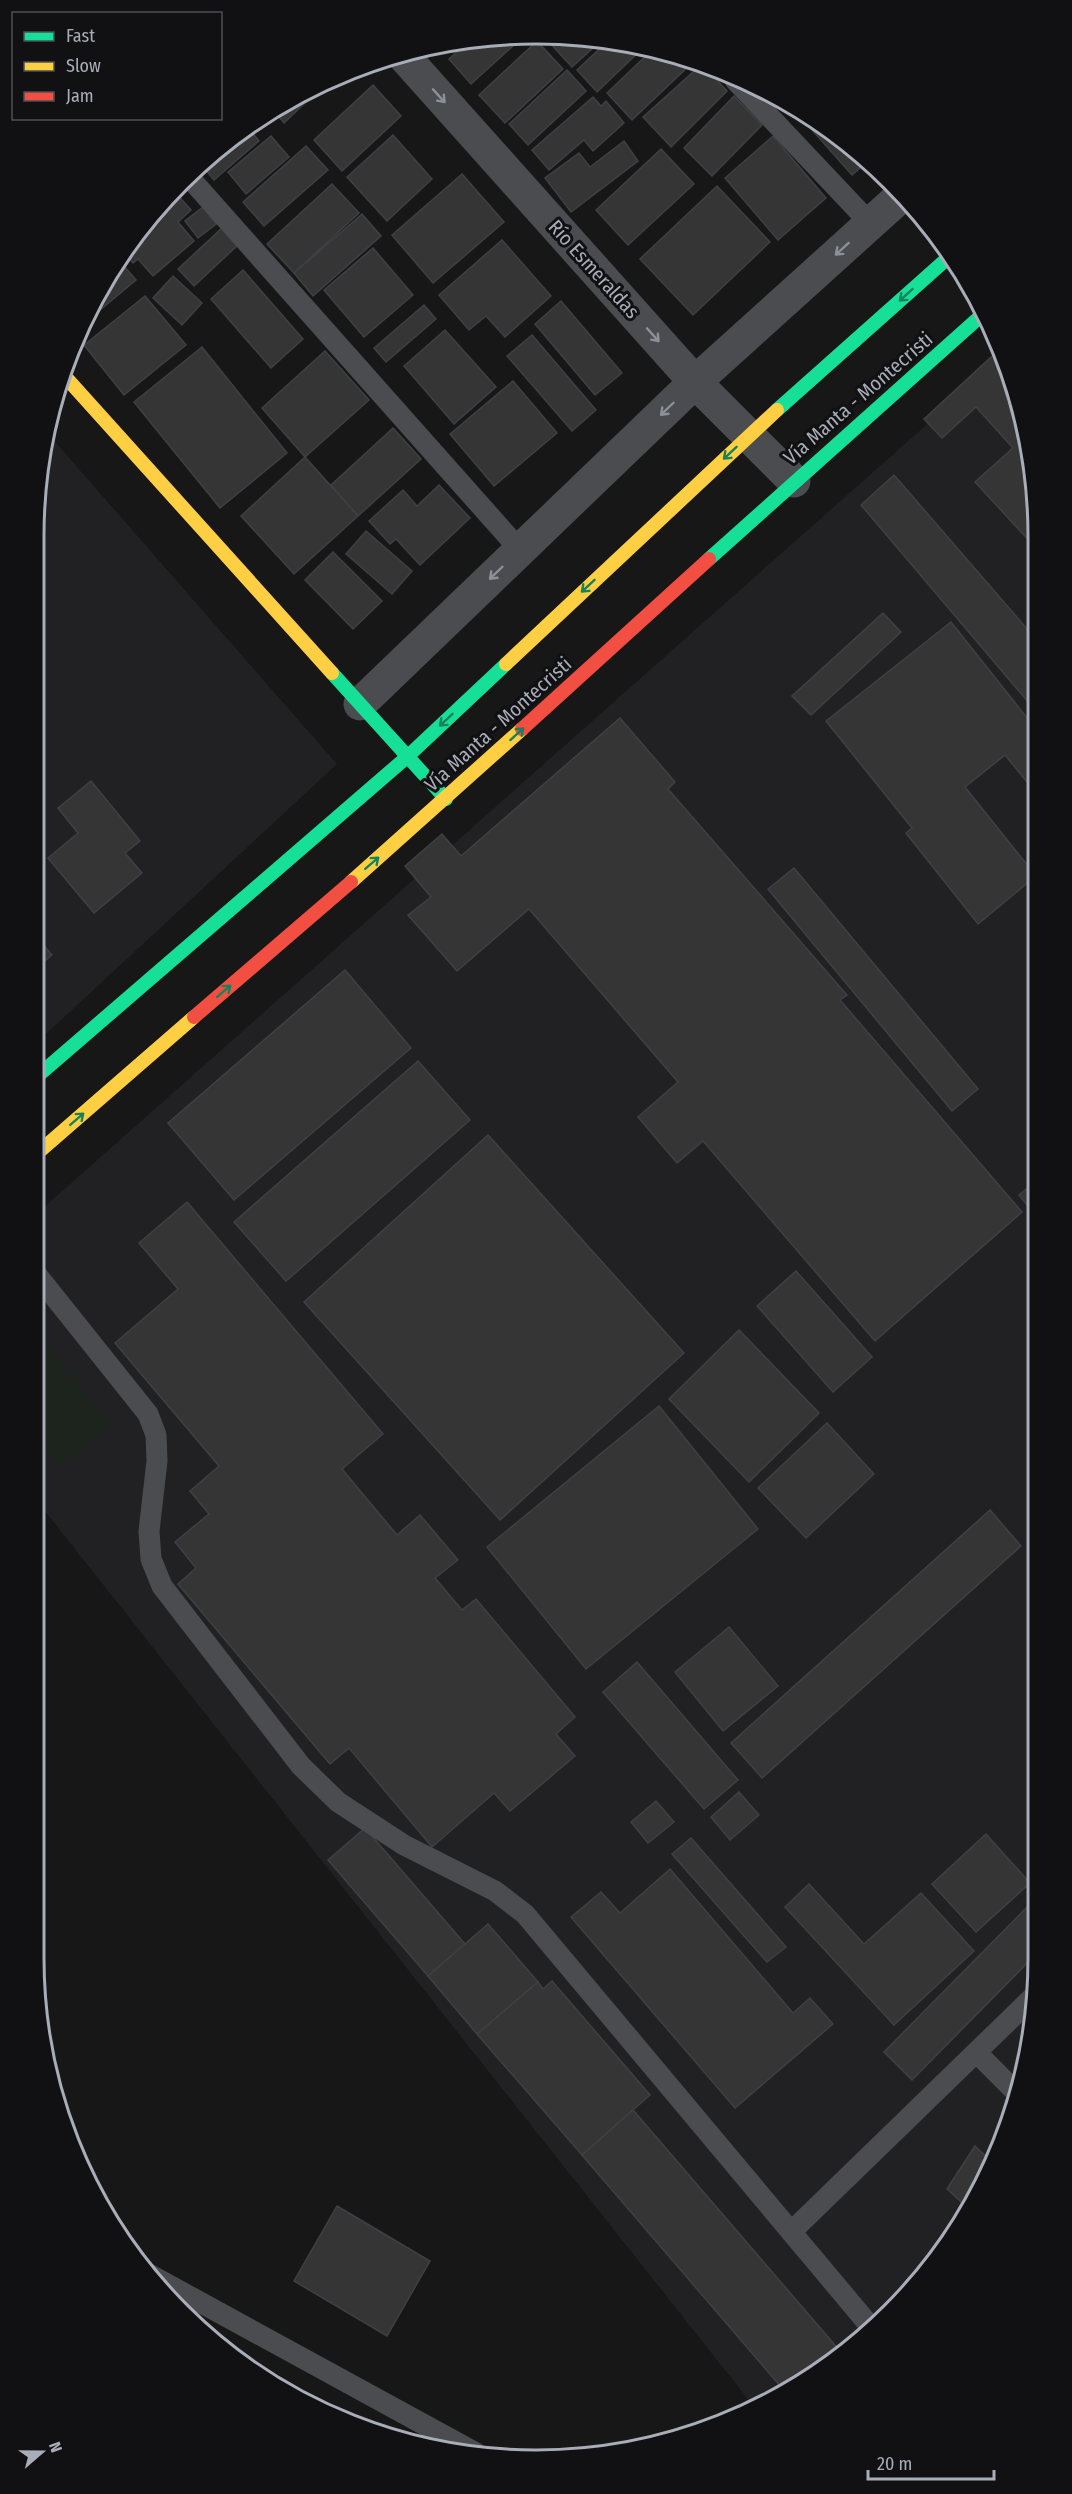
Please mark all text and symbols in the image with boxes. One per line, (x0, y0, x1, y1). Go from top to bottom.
legend (12, 12, 222, 120)
text: Fast (66, 25, 95, 47)
text: Slow (66, 55, 101, 77)
text: Jam (66, 85, 94, 107)
one-way arrow (432, 88, 446, 103)
street label: Río Esmeraldas (543, 215, 645, 323)
one-way arrow (835, 242, 850, 256)
one-way arrow (899, 288, 914, 302)
one-way arrow (646, 327, 660, 342)
street label: Vía Manta - Montecristi (779, 327, 937, 469)
one-way arrow (660, 402, 675, 416)
one-way arrow (722, 445, 737, 460)
one-way arrow (489, 566, 504, 580)
one-way arrow (580, 579, 595, 594)
street label: Vía Manta - Montecristi (420, 652, 576, 796)
one-way arrow (438, 713, 453, 727)
one-way arrow (509, 727, 524, 741)
one-way arrow (364, 856, 379, 870)
one-way arrow (216, 984, 231, 998)
one-way arrow (69, 1112, 84, 1126)
north arrow (12, 2422, 72, 2482)
text: N (45, 2439, 66, 2455)
scale bar (868, 2443, 994, 2481)
text: 20 m (877, 2453, 912, 2475)

